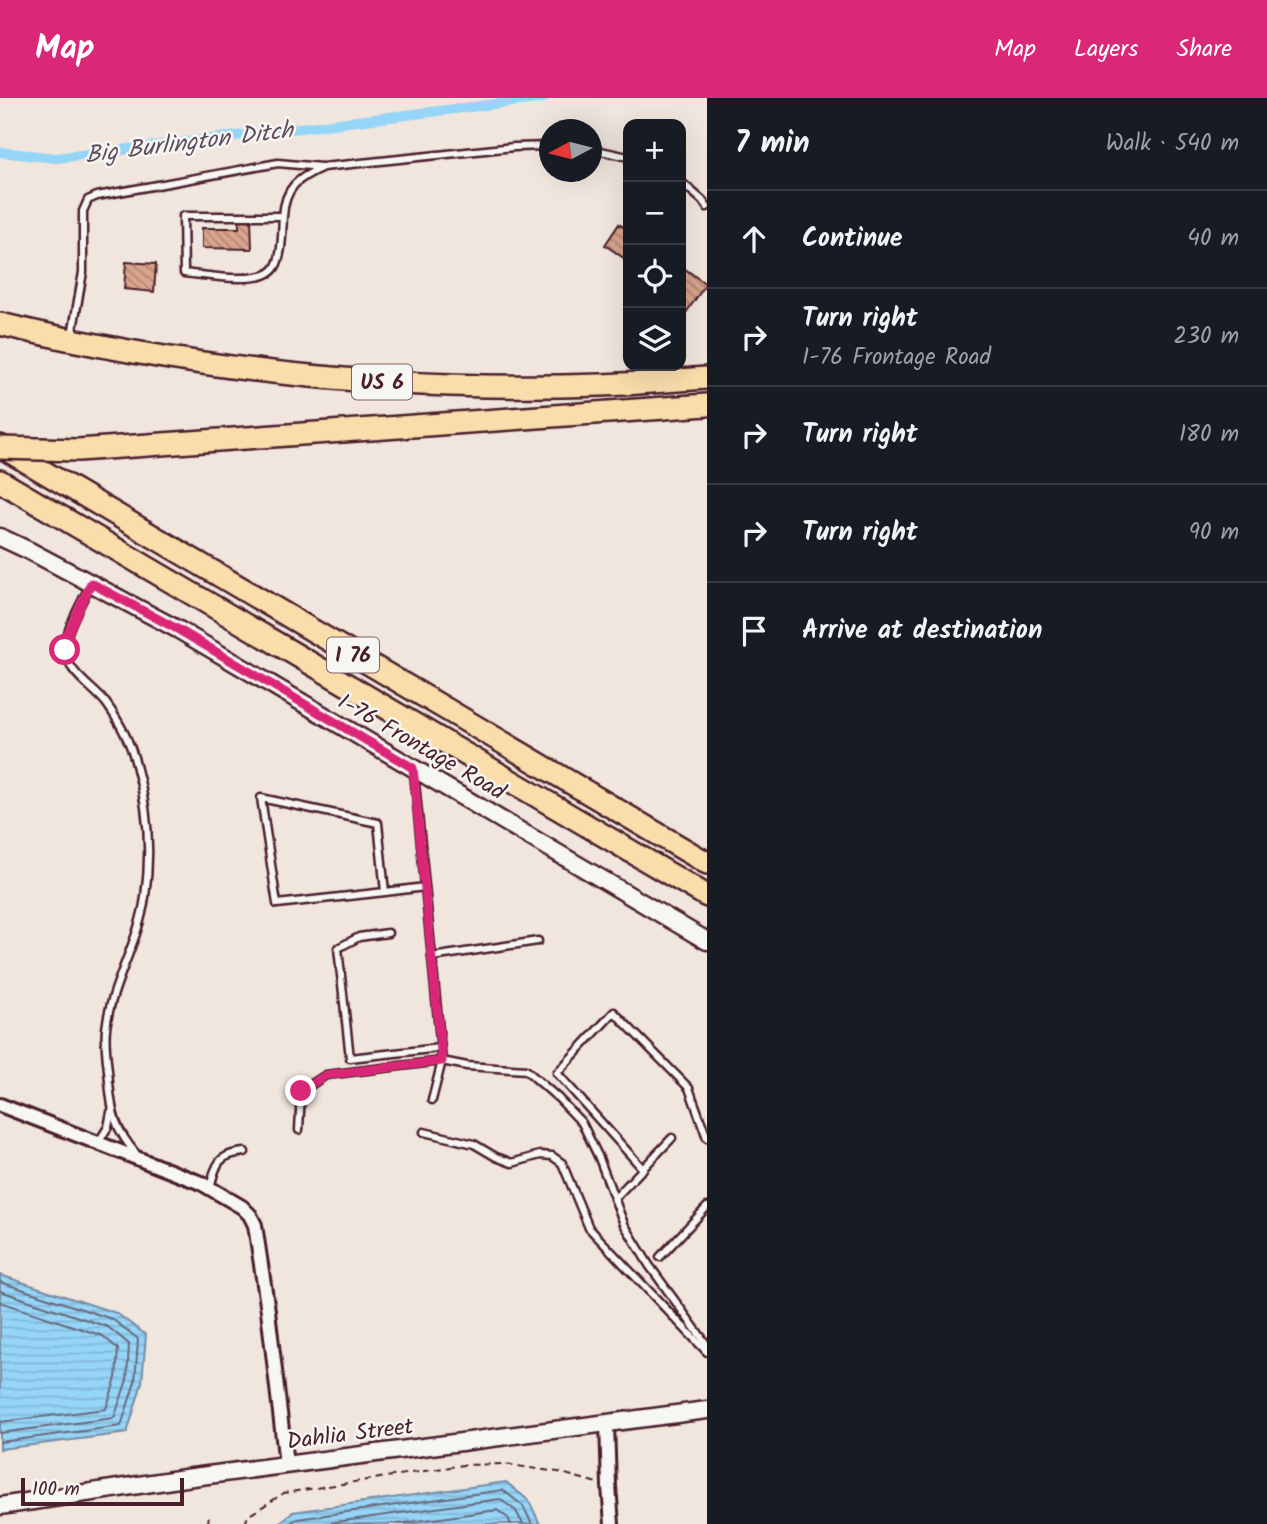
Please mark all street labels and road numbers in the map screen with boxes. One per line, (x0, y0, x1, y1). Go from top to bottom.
road number: US 6 (352, 364, 412, 400)
road number: I 76 (327, 638, 379, 672)
street label: I-76 Frontage Road (330, 685, 512, 811)
street label: Dahlia Street (285, 1409, 417, 1461)

